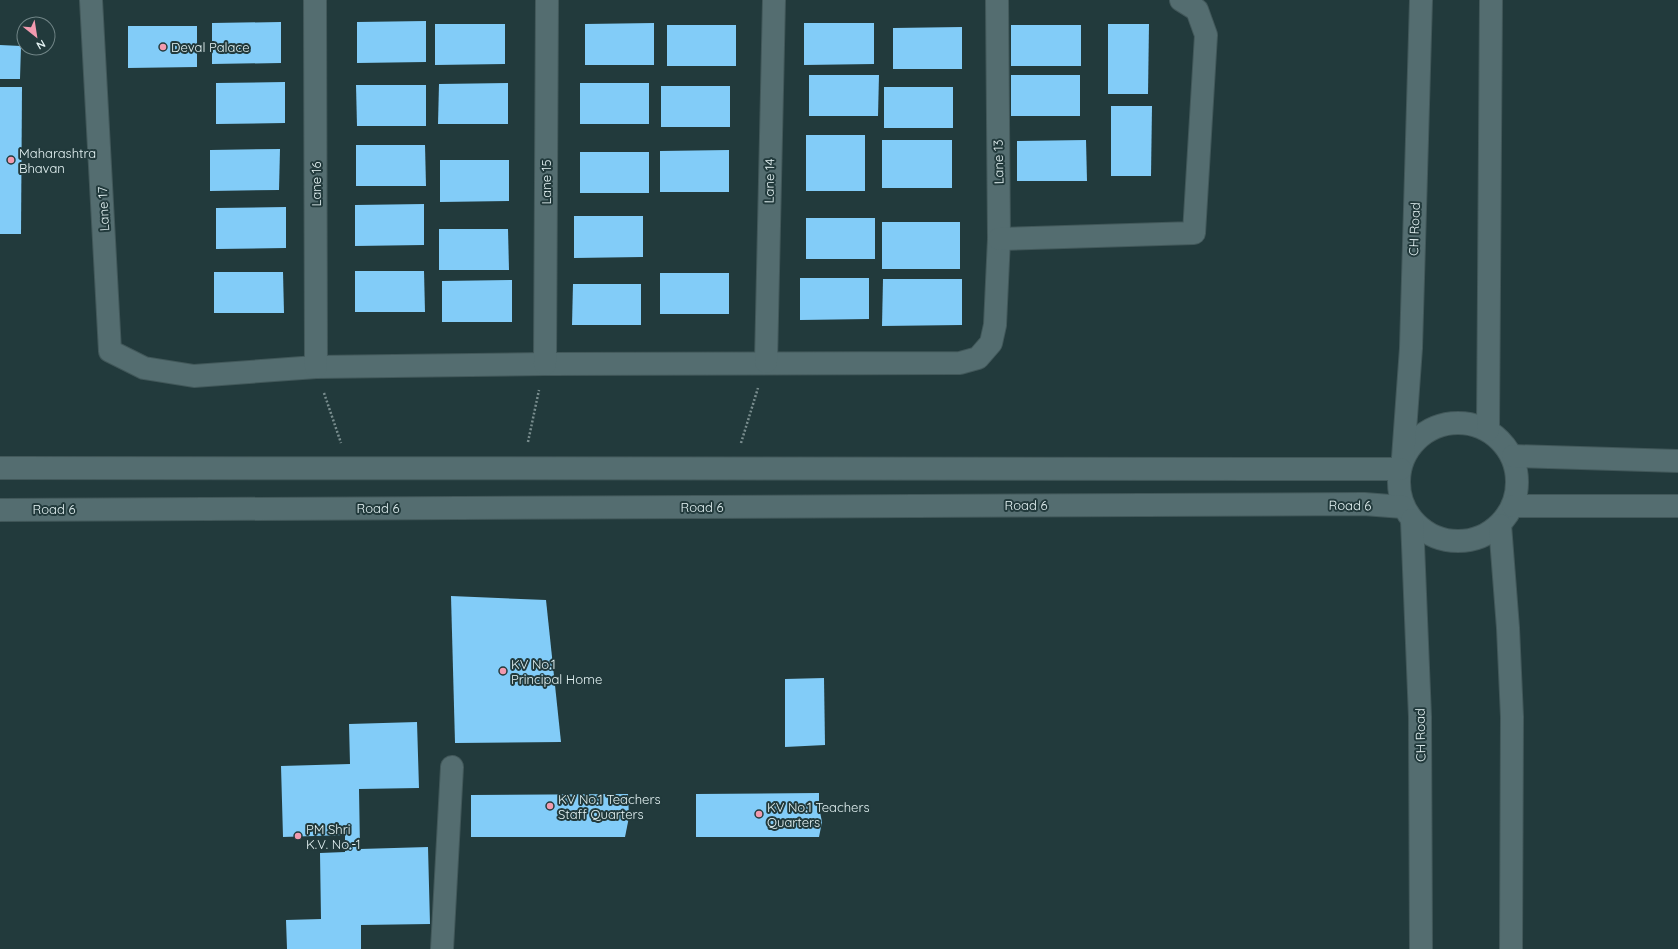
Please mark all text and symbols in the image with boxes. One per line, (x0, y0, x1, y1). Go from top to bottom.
north arrow (16, 16, 56, 56)
text: N (34, 37, 48, 53)
place label: Deval Palace (171, 39, 250, 55)
marker: Deval Palace (158, 42, 168, 52)
street label: Lane 13 (990, 139, 1006, 185)
place label: Maharashtra Bhavan (19, 145, 96, 176)
marker: Maharashtra Bhavan (6, 155, 16, 165)
street label: Lane 14 (761, 158, 777, 203)
street label: Lane 15 (538, 159, 554, 205)
street label: Lane 16 (308, 161, 324, 207)
street label: Lane 17 (94, 186, 112, 232)
street label: CH Road (1405, 202, 1423, 256)
street label: Road 6 (1005, 497, 1047, 513)
street label: Road 6 (1328, 497, 1372, 513)
street label: Road 6 (681, 499, 723, 515)
street label: Road 6 (357, 500, 399, 516)
street label: Road 6 (33, 501, 75, 517)
place label: KV No.1 Principal Home (511, 656, 602, 687)
marker: KV No.1 Principal Home (498, 666, 508, 676)
street label: CH Road (1412, 708, 1428, 762)
place label: KV No.1 Teachers Staff Quarters (558, 791, 661, 822)
place label: KV No.1 Teachers Quarters (767, 799, 870, 830)
marker: KV No.1 Teachers Staff Quarters (545, 801, 555, 811)
marker: KV No.1 Teachers Quarters (754, 809, 764, 819)
place label: PM Shri K.V. No.-1 (306, 821, 361, 852)
marker: PM Shri K.V. No.-1 (293, 831, 303, 841)

